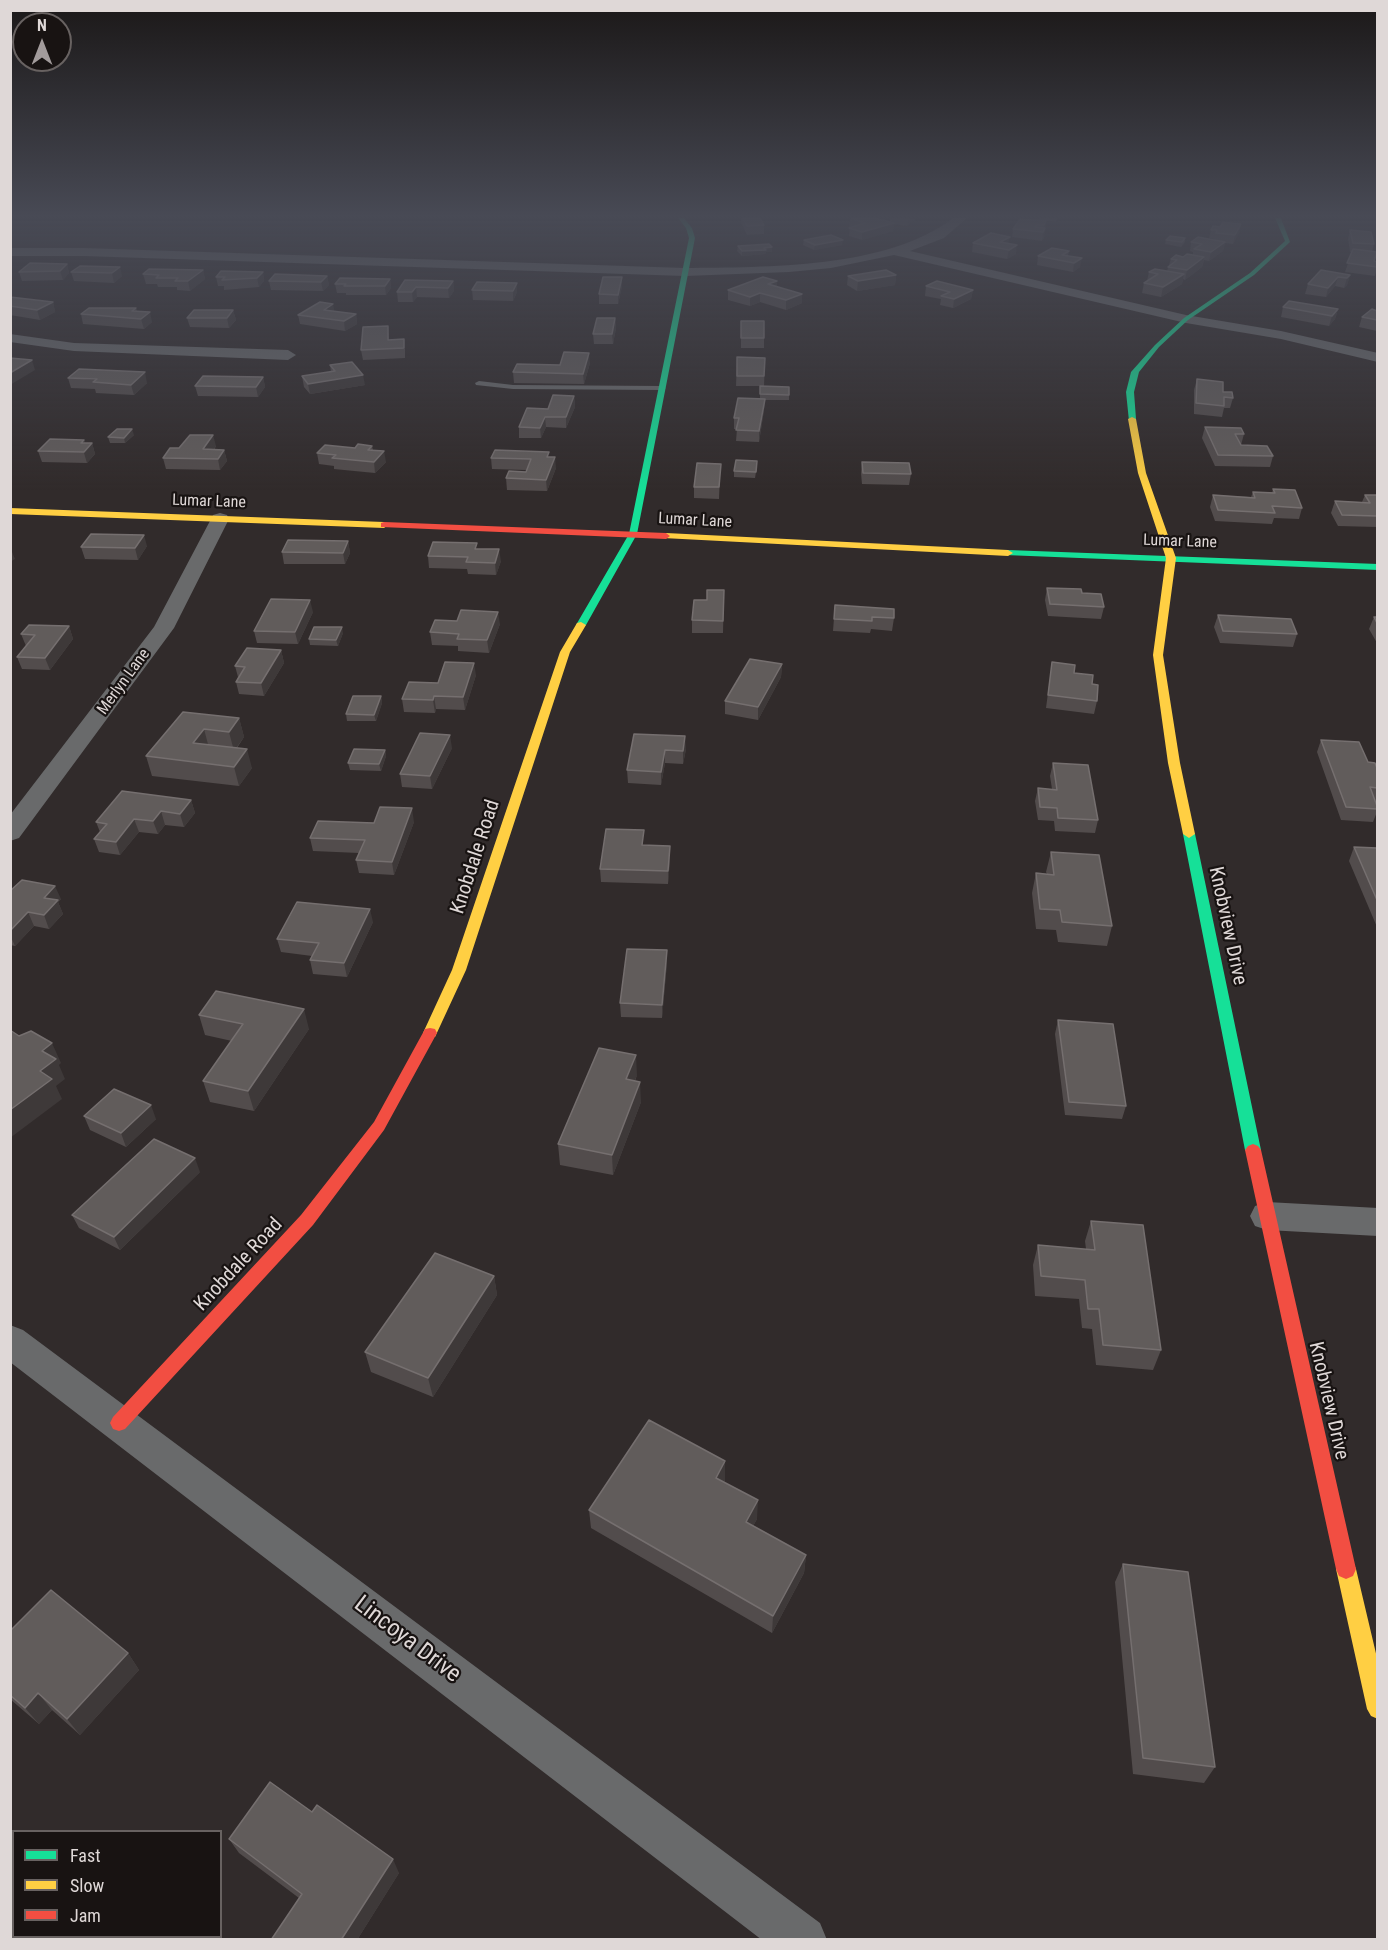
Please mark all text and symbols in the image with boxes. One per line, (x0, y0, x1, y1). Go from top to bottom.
north arrow (12, 12, 72, 72)
text: N (37, 16, 47, 35)
street label: Lumar Lane (172, 491, 246, 513)
street label: Lumar Lane (658, 509, 732, 533)
street label: Lumar Lane (1143, 531, 1217, 553)
street label: Merlyn Lane (94, 645, 154, 719)
street label: Knobdale Road (446, 797, 506, 917)
street label: Knobview Drive (1203, 865, 1251, 987)
street label: Knobdale Road (190, 1213, 288, 1317)
street label: Knobview Drive (1303, 1340, 1353, 1462)
street label: Lincoya Drive (348, 1591, 466, 1689)
legend (12, 1830, 222, 1938)
text: Fast (70, 1845, 101, 1866)
text: Slow (70, 1875, 104, 1896)
text: Jam (70, 1905, 101, 1926)

